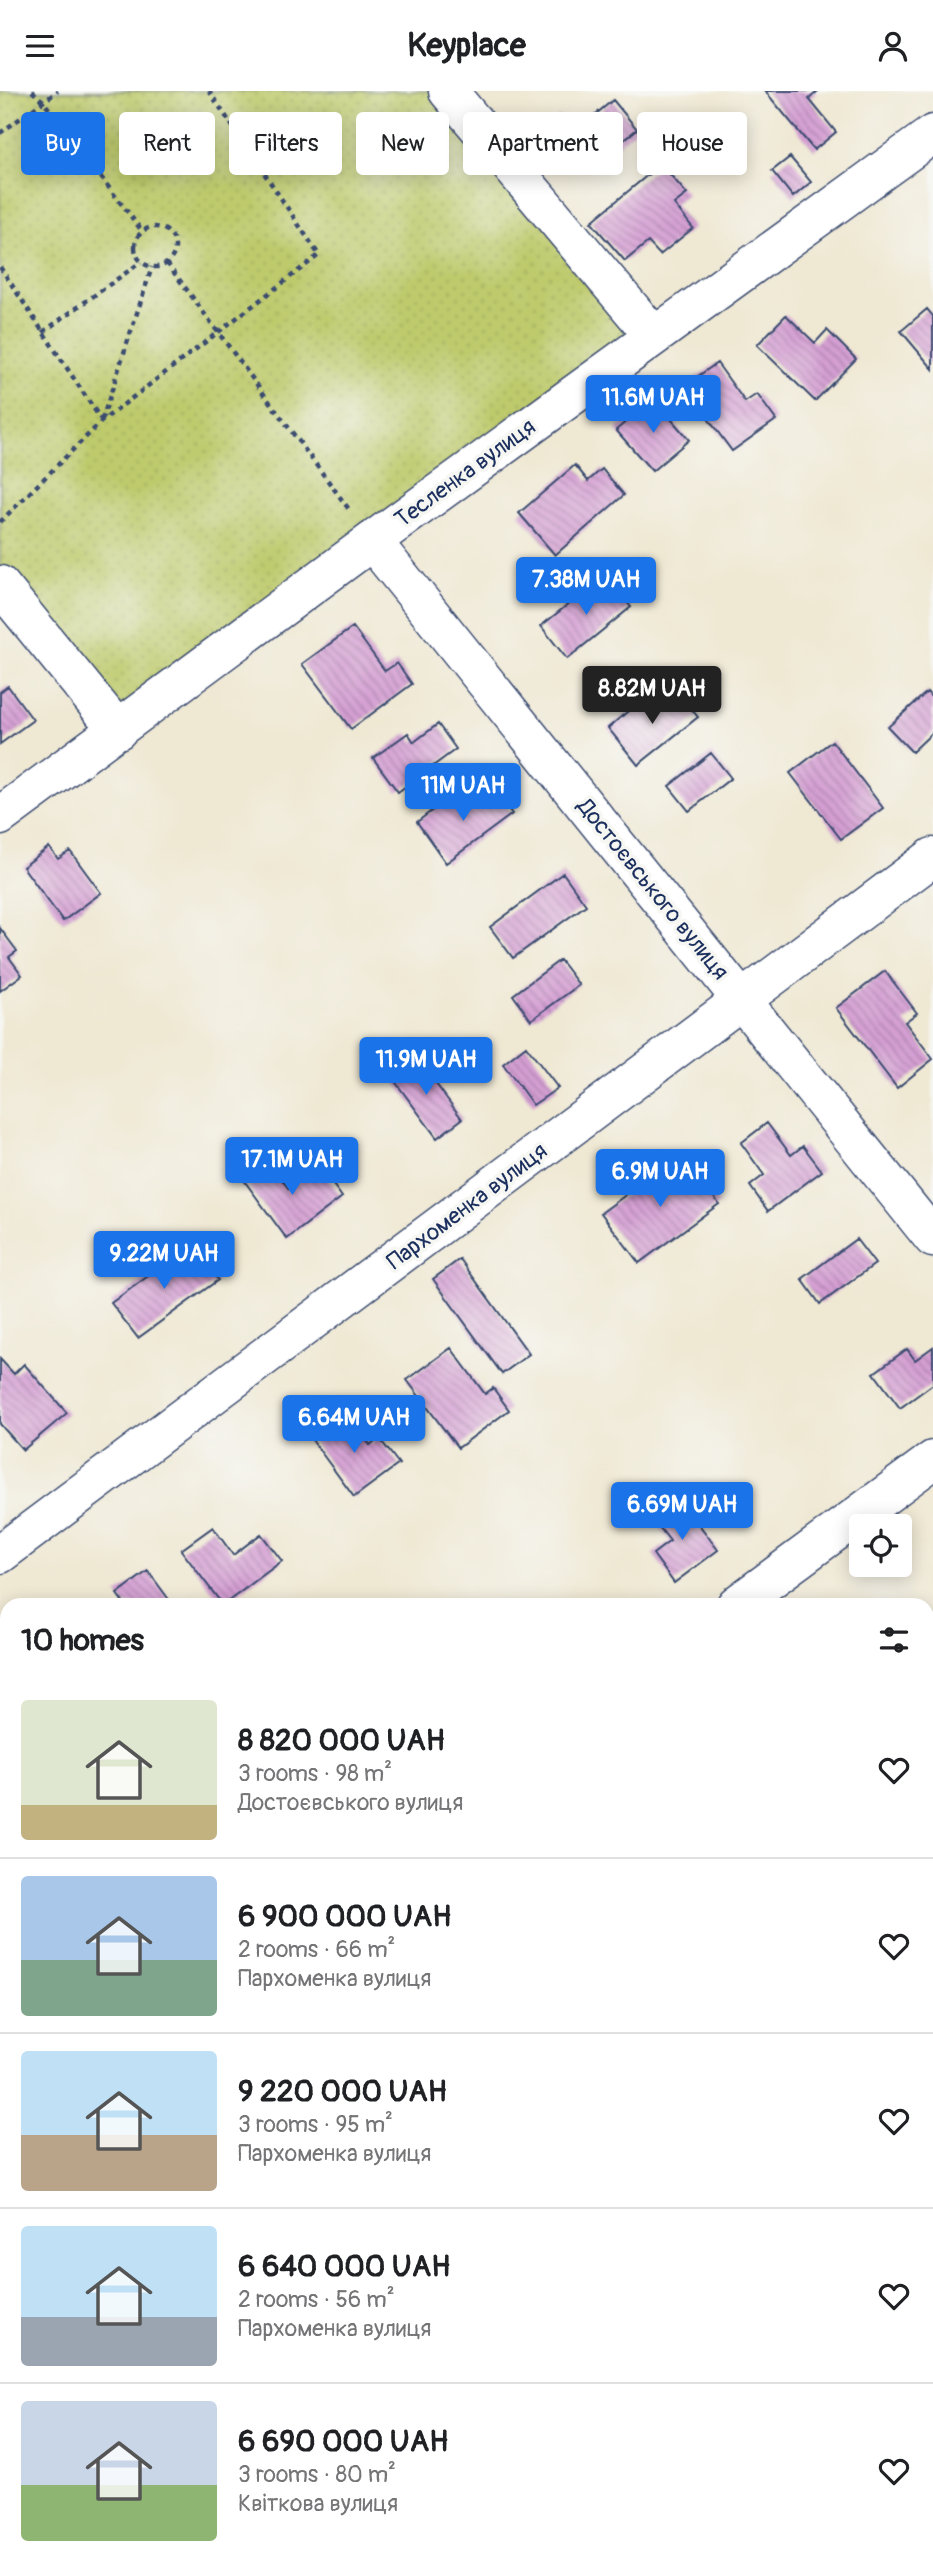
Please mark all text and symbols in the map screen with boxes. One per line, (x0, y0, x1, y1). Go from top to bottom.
text: Keyplace (407, 26, 526, 66)
icon: menu (21, 27, 59, 65)
icon: person (874, 27, 912, 65)
chip: Buy (21, 112, 105, 175)
chip: Rent (119, 112, 215, 175)
chip: Filters (229, 112, 342, 175)
chip: New (356, 112, 449, 175)
chip: Apartment (463, 112, 623, 175)
chip: House (637, 112, 747, 175)
pin: 11.6M UAH (573, 375, 733, 435)
text: 11.6M UAH (602, 383, 704, 412)
street label: Тесленка вулиця (389, 412, 541, 534)
pin: 7.38M UAH (506, 557, 666, 617)
text: 7.38M UAH (532, 565, 640, 594)
pin: 8.82M UAH (572, 667, 732, 726)
text: 8.82M UAH (598, 674, 706, 703)
pin: 11M UAH (398, 763, 528, 823)
text: 11M UAH (421, 771, 505, 800)
street label: Достоєвського вулиця (570, 792, 735, 986)
pin: 11.9M UAH (346, 1037, 506, 1097)
text: 11.9M UAH (375, 1045, 477, 1074)
street label: Пархоменка вулиця (381, 1136, 553, 1276)
pin: 17.1M UAH (212, 1137, 372, 1197)
text: 17.1M UAH (241, 1145, 343, 1174)
pin: 6.9M UAH (588, 1149, 732, 1209)
text: 6.9M UAH (612, 1157, 708, 1186)
pin: 9.22M UAH (84, 1231, 244, 1291)
text: 9.22M UAH (110, 1239, 218, 1268)
pin: 6.64M UAH (274, 1395, 434, 1455)
text: 6.64M UAH (298, 1403, 410, 1432)
pin: 6.69M UAH (602, 1483, 762, 1542)
text: 6.69M UAH (627, 1490, 737, 1519)
map controls (849, 1514, 912, 1577)
button: locate (849, 1514, 912, 1577)
icon: filters (875, 1621, 913, 1659)
text: 10 homes (21, 1622, 144, 1659)
text: 8 820 000 UAH (238, 1722, 445, 1759)
icon: home (77, 1728, 161, 1812)
icon: heart (875, 1751, 913, 1789)
text: 3 rooms · 98 m² (238, 1759, 392, 1788)
text: Достоєвського вулиця (238, 1788, 463, 1817)
text: 6 900 000 UAH (238, 1898, 451, 1935)
icon: home (77, 1904, 161, 1988)
icon: heart (875, 1927, 913, 1965)
text: 2 rooms · 66 m² (238, 1935, 395, 1964)
text: Пархоменка вулиця (238, 1964, 431, 1993)
text: 9 220 000 UAH (238, 2073, 447, 2110)
icon: home (77, 2079, 161, 2163)
icon: heart (875, 2102, 913, 2140)
text: 3 rooms · 95 m² (238, 2110, 393, 2139)
text: Пархоменка вулиця (238, 2139, 431, 2168)
text: 6 640 000 UAH (238, 2248, 450, 2285)
icon: home (77, 2254, 161, 2338)
icon: heart (875, 2277, 913, 2315)
text: 2 rooms · 56 m² (238, 2285, 395, 2314)
text: Пархоменка вулиця (238, 2314, 431, 2343)
text: 6 690 000 UAH (238, 2423, 448, 2460)
icon: home (77, 2429, 161, 2513)
icon: heart (875, 2452, 913, 2490)
text: 3 rooms · 80 m² (238, 2460, 396, 2489)
text: Квіткова вулиця (238, 2489, 398, 2518)

